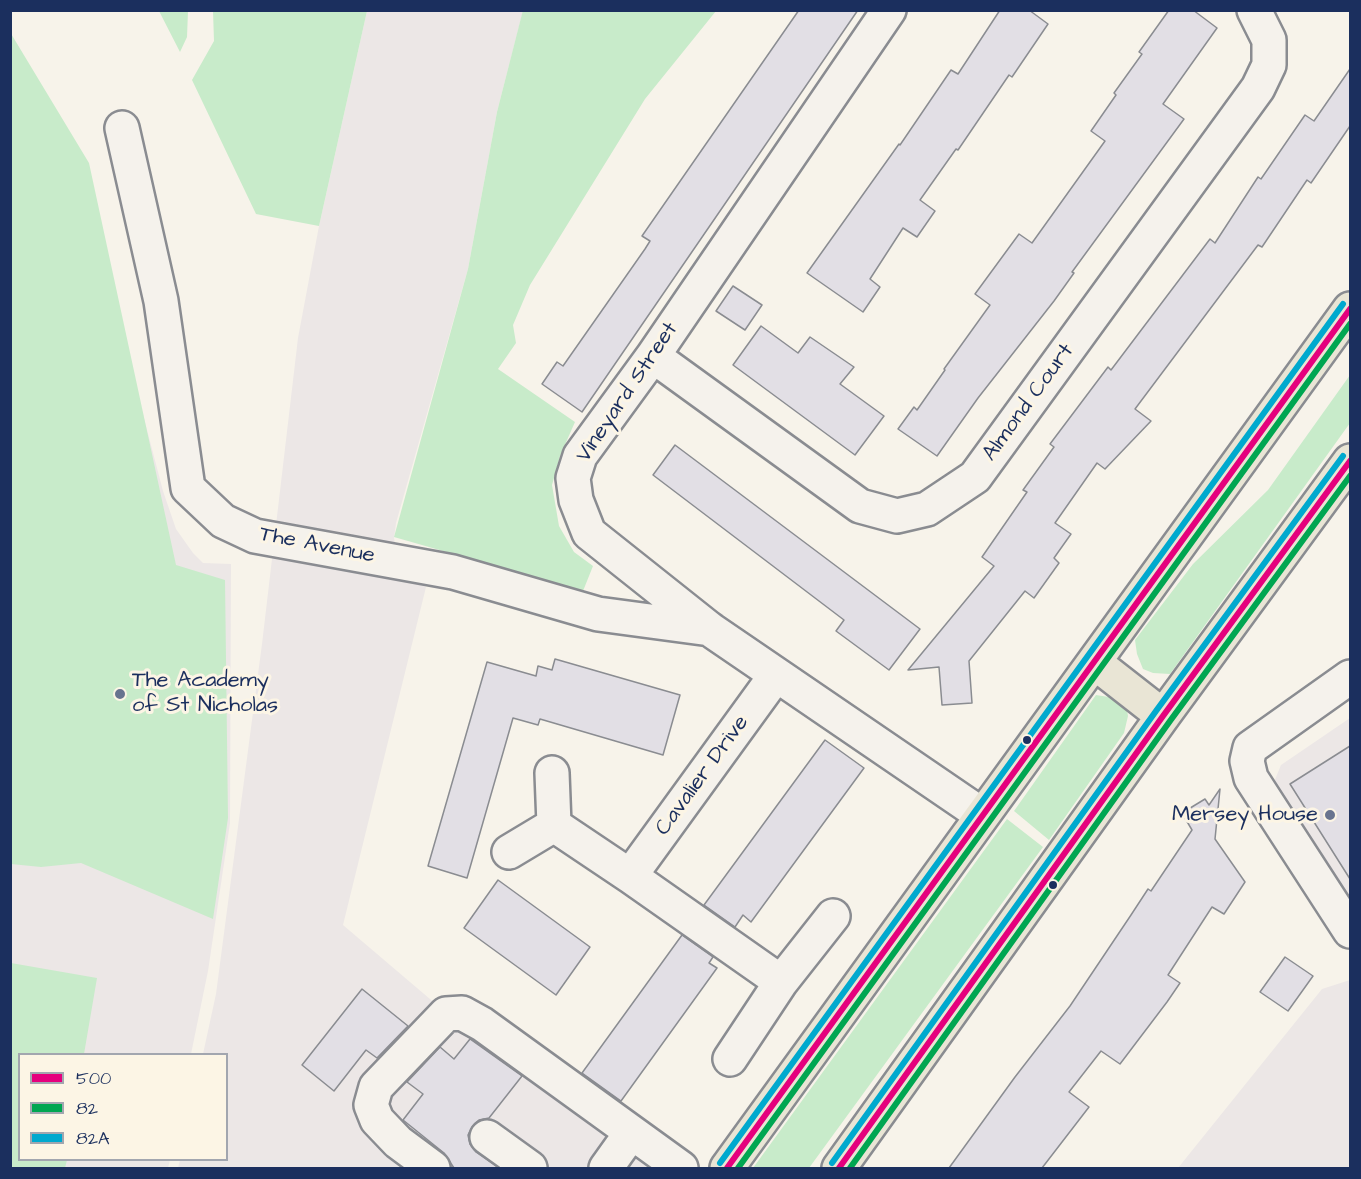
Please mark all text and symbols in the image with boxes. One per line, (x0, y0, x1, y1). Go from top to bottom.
street label: Vineyard Street (571, 318, 685, 468)
street label: Almond Court (978, 339, 1080, 467)
street label: The Avenue (257, 522, 377, 570)
place label: The Academy of St Nicholas (132, 668, 278, 720)
marker: The Academy of St Nicholas (113, 687, 127, 701)
street label: Cavalier Drive (651, 711, 755, 841)
unlabelled marker (1021, 734, 1033, 746)
place label: Mersey House (1172, 802, 1318, 828)
marker: Mersey House (1323, 808, 1337, 822)
unlabelled marker (1047, 879, 1059, 891)
legend (18, 1053, 228, 1161)
text: 500 (76, 1066, 111, 1091)
text: 82 (76, 1096, 98, 1121)
text: 82A (76, 1126, 110, 1151)

